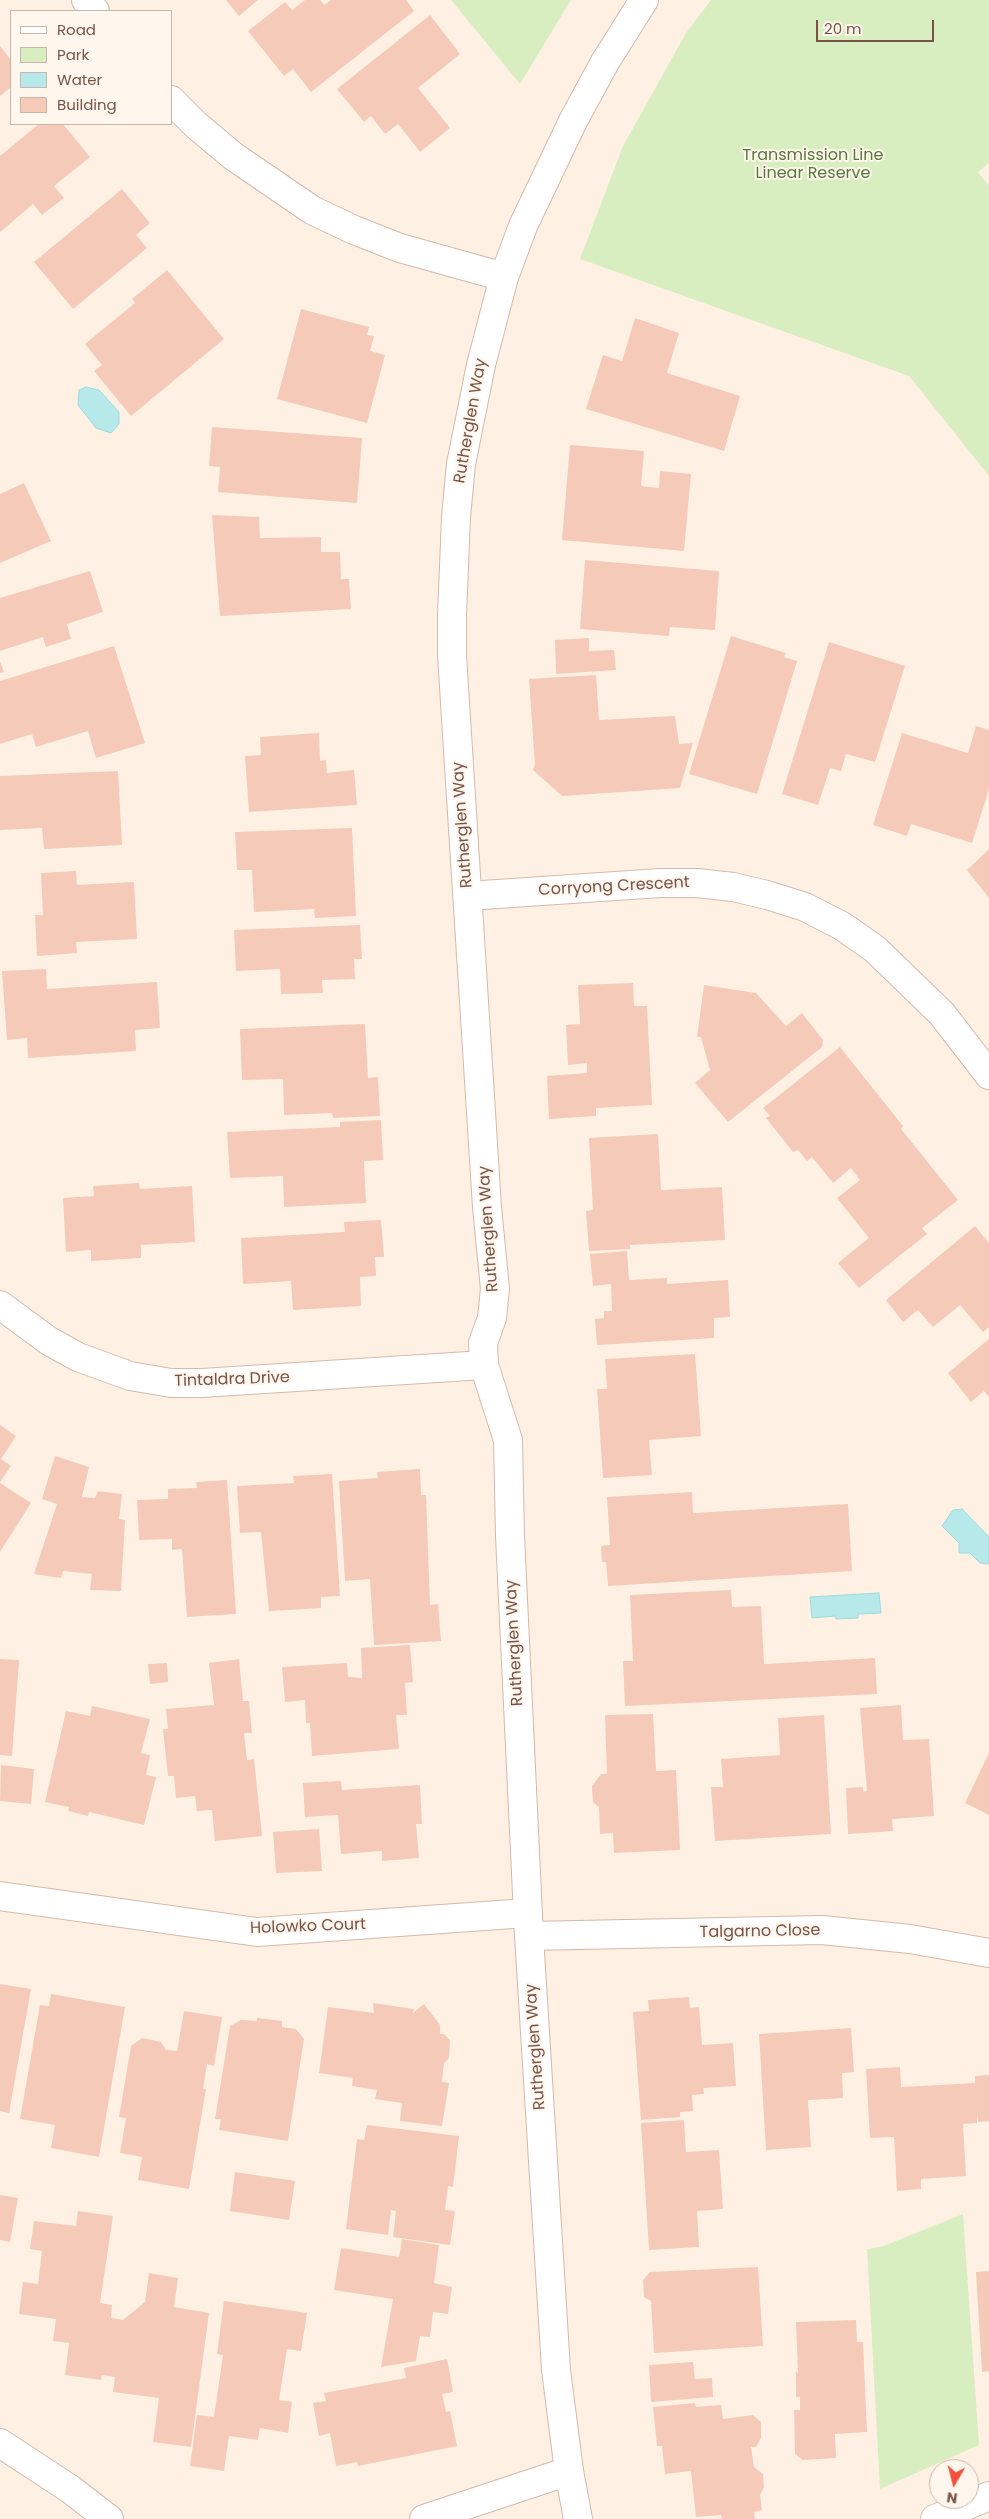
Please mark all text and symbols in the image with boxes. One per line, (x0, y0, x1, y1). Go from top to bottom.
legend (10, 10, 172, 125)
scale bar (819, 10, 936, 42)
text: 20 m (824, 18, 862, 39)
text: Road (57, 19, 96, 40)
text: Park (57, 44, 89, 65)
text: Water (57, 69, 102, 90)
text: Building (57, 94, 117, 115)
park label: Transmission Line Linear Reserve (743, 146, 883, 184)
street label: Rutherglen Way (451, 357, 491, 485)
street label: Rutherglen Way (449, 761, 477, 889)
street label: Corryong Crescent (538, 873, 690, 901)
street label: Rutherglen Way (475, 1165, 503, 1293)
street label: Tintaldra Drive (174, 1368, 290, 1392)
street label: Rutherglen Way (502, 1579, 528, 1707)
street label: Holowko Court (250, 1915, 366, 1939)
street label: Talgarno Close (700, 1921, 820, 1943)
street label: Rutherglen Way (522, 1983, 550, 2111)
north arrow (929, 2459, 979, 2509)
text: N (945, 2487, 959, 2508)

